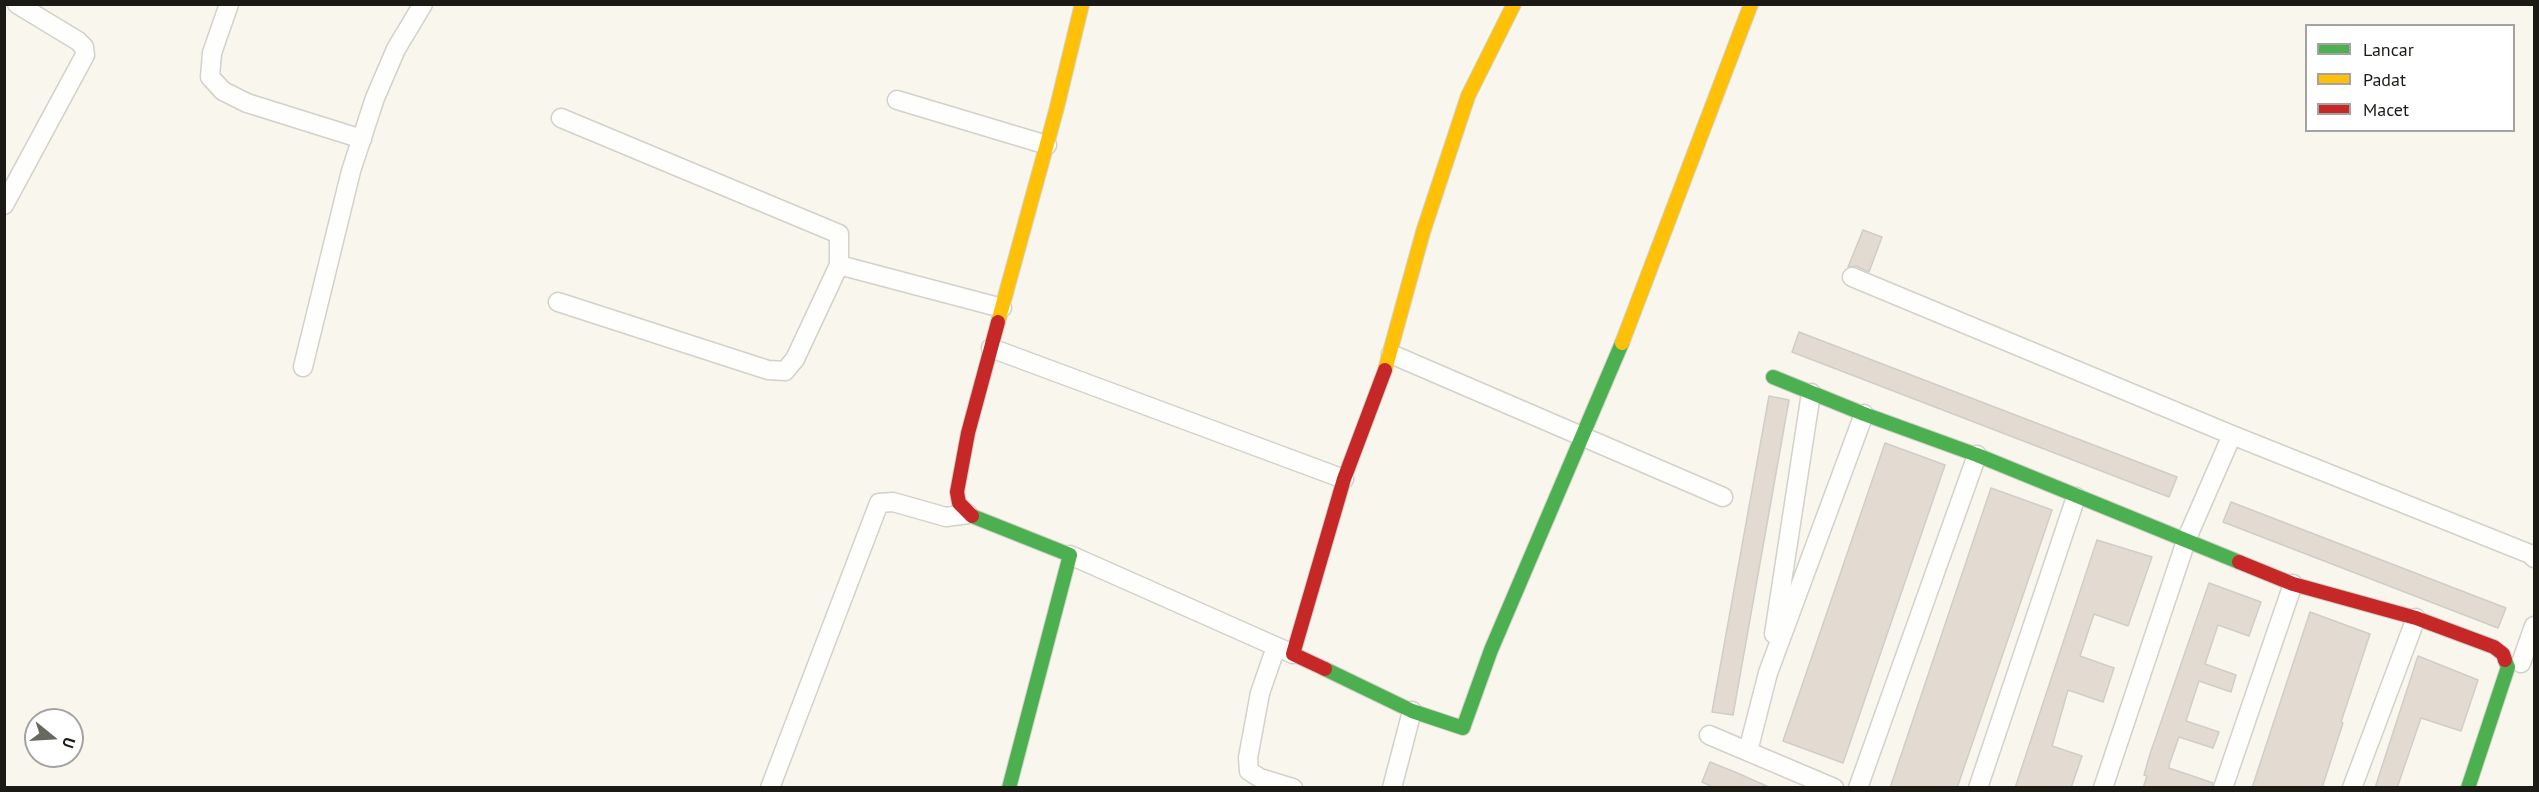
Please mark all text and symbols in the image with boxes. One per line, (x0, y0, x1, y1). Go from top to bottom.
legend (2305, 24, 2515, 132)
text: Lancar (2363, 38, 2414, 61)
text: Padat (2363, 68, 2406, 91)
text: Macet (2363, 98, 2409, 121)
north arrow (24, 708, 84, 768)
text: U (58, 735, 80, 751)

